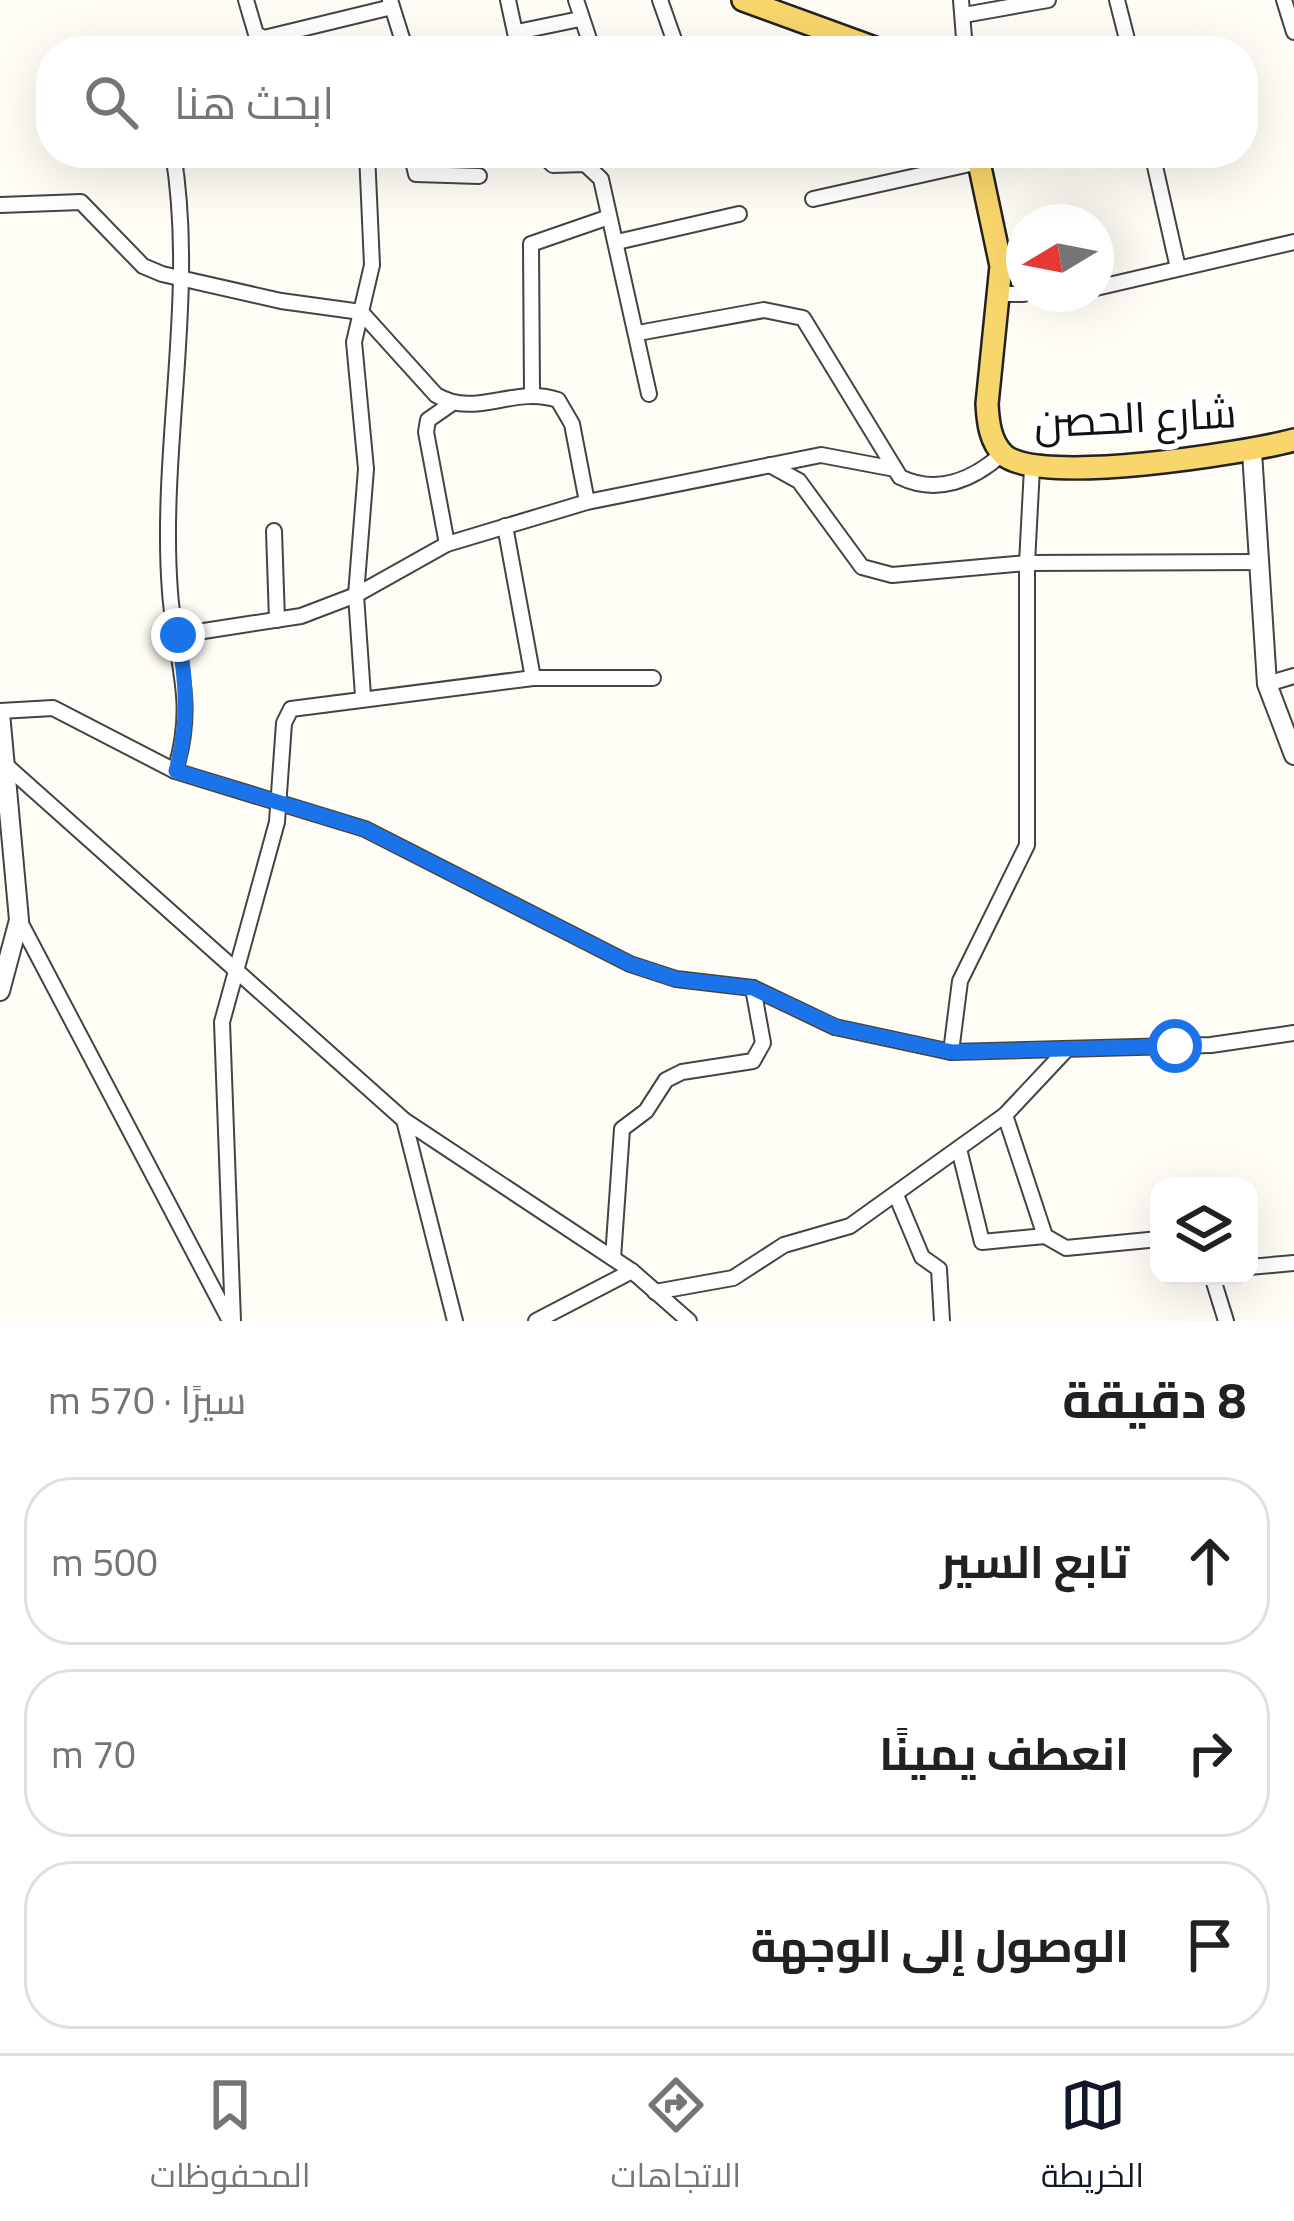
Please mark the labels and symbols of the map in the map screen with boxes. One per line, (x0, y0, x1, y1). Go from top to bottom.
north arrow (1006, 204, 1114, 312)
street label: شارع الحصن (1032, 372, 1238, 462)
route end (151, 608, 205, 662)
route start (1148, 1019, 1202, 1073)

